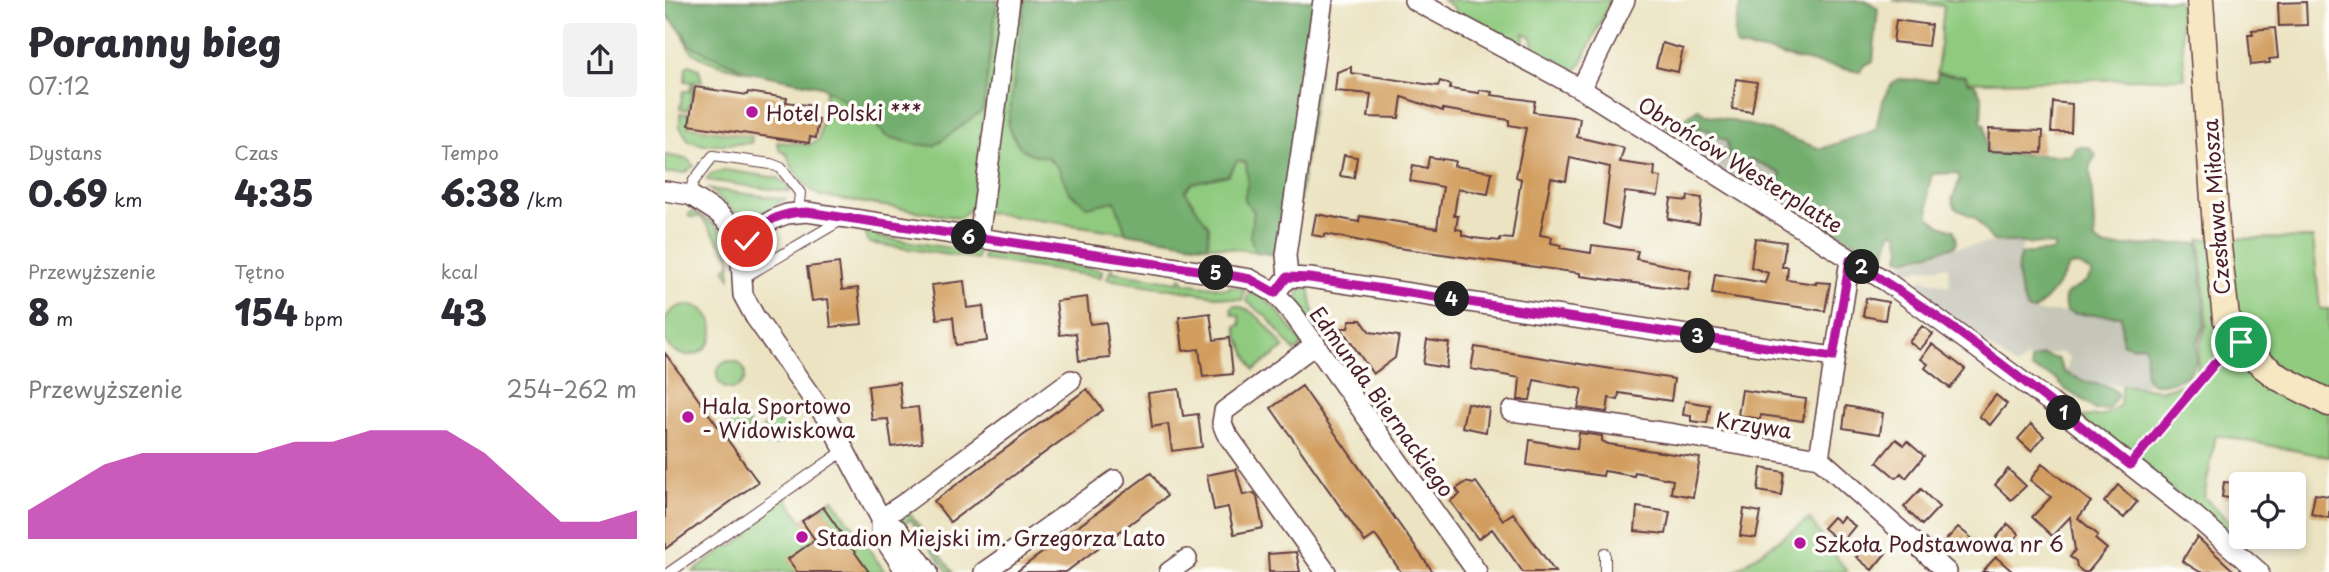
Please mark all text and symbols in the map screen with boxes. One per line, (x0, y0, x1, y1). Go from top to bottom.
text: Poranny bieg (28, 13, 281, 70)
button: share (563, 23, 637, 97)
text: 07:12 (28, 68, 90, 103)
street label: Obrońców Westerplatte (1632, 88, 1850, 240)
place label: Hotel Polski *** (766, 96, 922, 128)
marker: Hotel Polski *** (744, 104, 760, 120)
street label: Czesława Miłosza (2193, 118, 2237, 296)
text: Dystans (28, 138, 102, 166)
text: Czas (234, 138, 278, 166)
text: Tempo (441, 138, 499, 166)
text: 0.69 (28, 166, 108, 219)
text: 4:35 (234, 166, 314, 219)
text: 6:38 (441, 166, 520, 219)
text: km (108, 185, 143, 213)
text: /km (520, 185, 563, 213)
pin (717, 211, 777, 271)
pin: 6 (951, 219, 987, 254)
icon: check (728, 222, 766, 260)
text: 6 (962, 222, 975, 250)
pin: 2 (1845, 250, 1879, 284)
text: 2 (1855, 252, 1868, 280)
pin: 5 (1199, 256, 1233, 290)
text: Przewyższenie (28, 257, 156, 285)
text: Tętno (234, 257, 285, 285)
text: kcal (441, 257, 479, 285)
text: 5 (1209, 258, 1222, 286)
pin: 4 (1435, 282, 1469, 316)
text: 4 (1445, 284, 1458, 312)
text: 8 (28, 285, 50, 338)
text: 154 (234, 285, 298, 338)
text: 43 (441, 285, 487, 338)
street label: Edmunda Biernackiego (1303, 299, 1463, 503)
text: m (50, 304, 73, 332)
text: bpm (298, 304, 343, 332)
pin (2211, 312, 2271, 372)
pin: 3 (1681, 318, 1715, 354)
text: 3 (1691, 321, 1704, 349)
icon: arrive (2222, 323, 2260, 361)
text: Przewyższenie (28, 371, 183, 406)
text: 254–262 m (507, 371, 637, 406)
place label: Hala Sportowo - Widowiskowa (702, 389, 855, 445)
pin: 1 (2047, 396, 2081, 430)
text: 1 (2059, 398, 2068, 426)
street label: Krzywa (1714, 402, 1794, 446)
marker: Hala Sportowo - Widowiskowa (680, 409, 696, 425)
map controls (2229, 472, 2306, 549)
button: locate (2229, 472, 2306, 549)
place label: Stadion Miejski im. Grzegorza Lato (816, 521, 1166, 553)
place label: Szkoła Podstawowa nr 6 (1814, 527, 2064, 559)
marker: Stadion Miejski im. Grzegorza Lato (794, 529, 810, 545)
marker: Szkoła Podstawowa nr 6 (1792, 535, 1808, 551)

